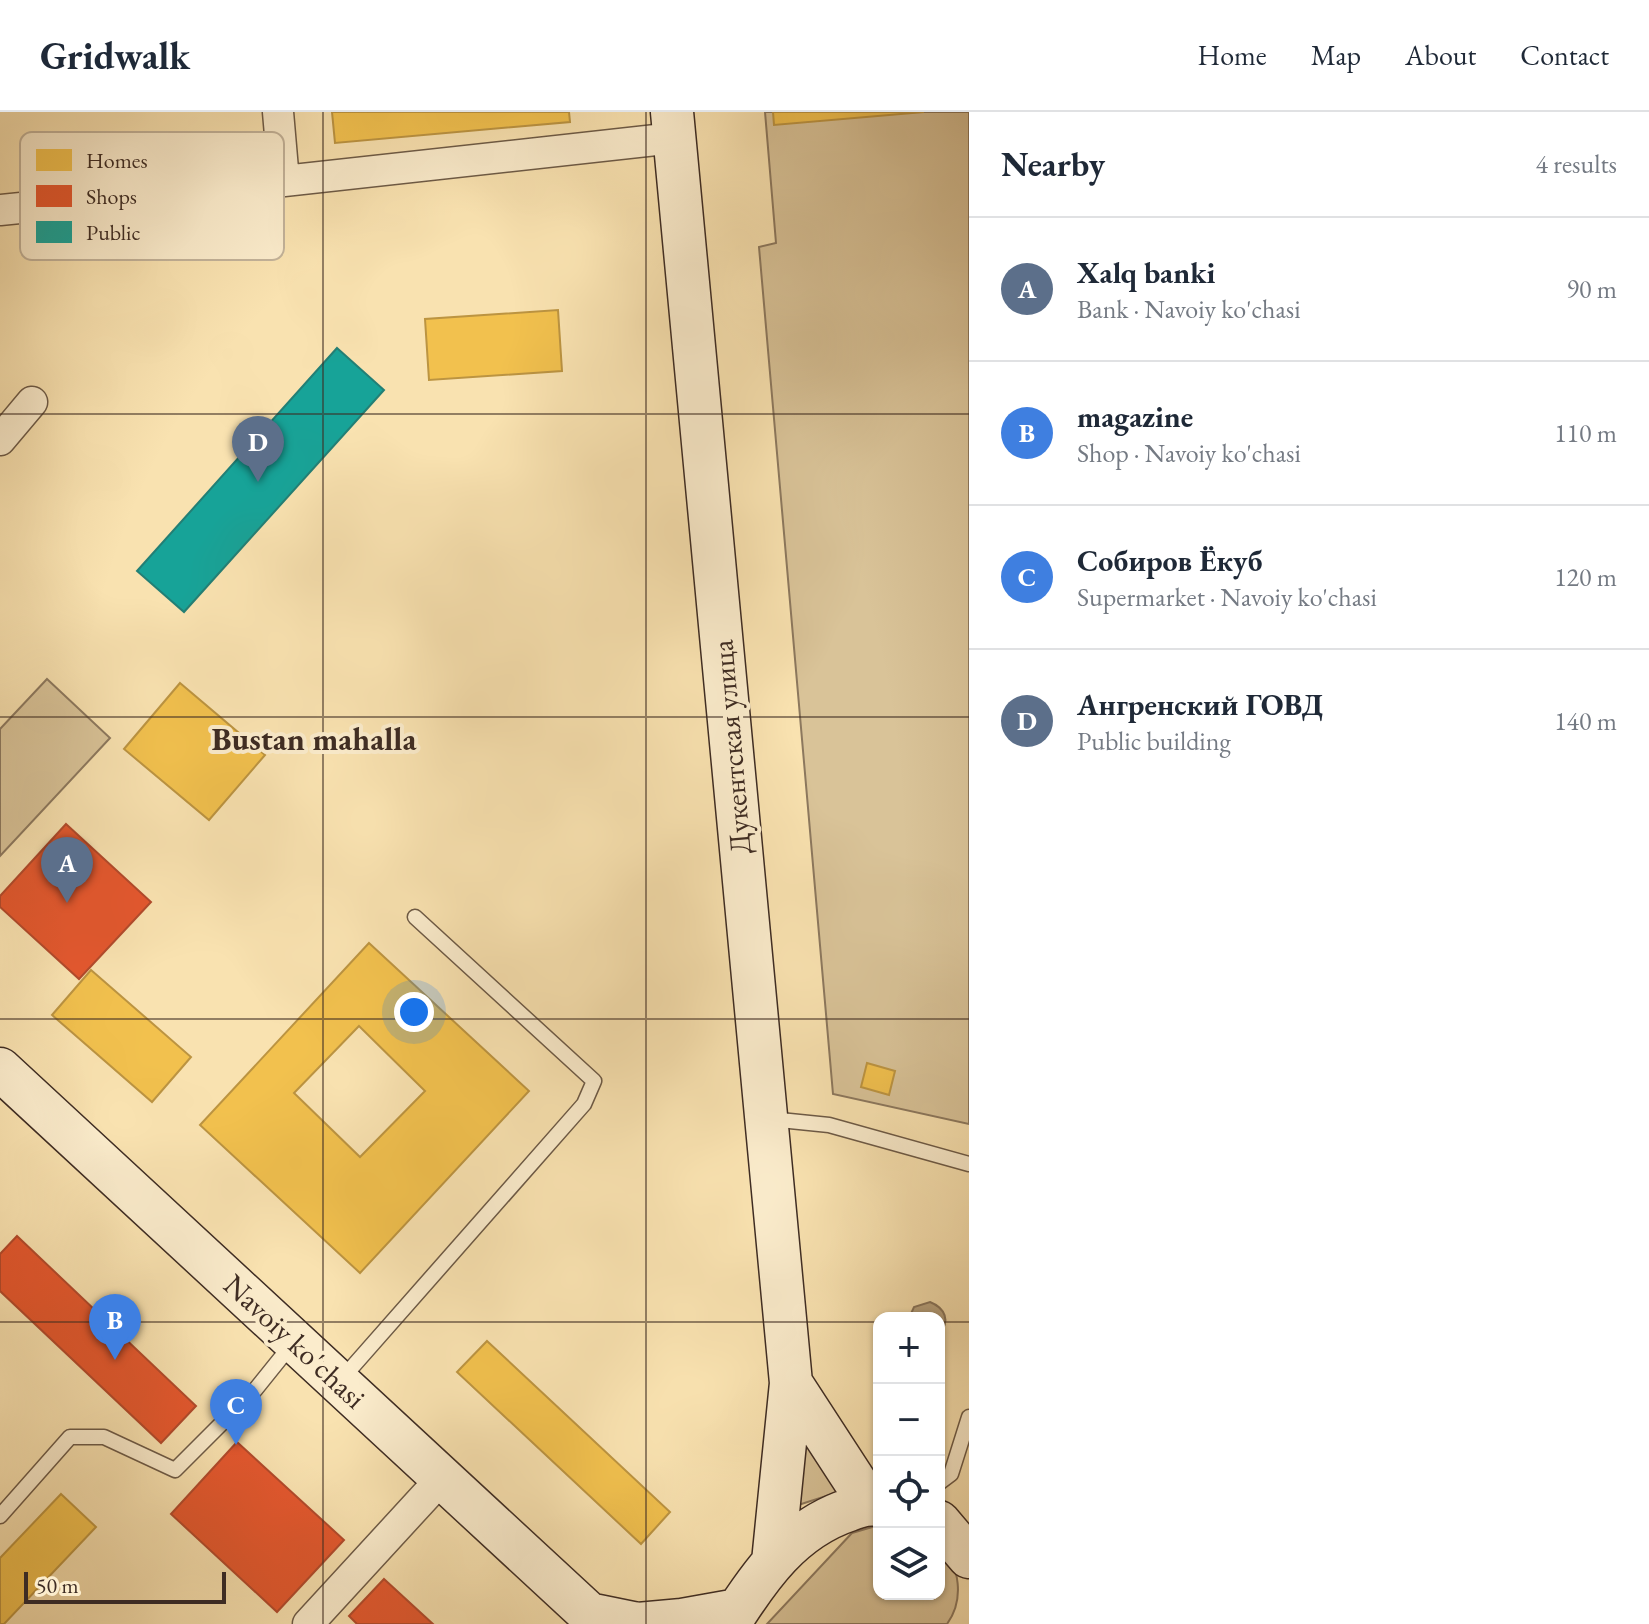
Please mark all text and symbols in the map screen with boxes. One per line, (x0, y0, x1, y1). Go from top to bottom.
text: Gridwalk (40, 31, 190, 80)
text: Home (1197, 37, 1267, 73)
text: Map (1311, 37, 1361, 73)
text: About (1405, 37, 1476, 73)
text: Contact (1520, 37, 1609, 73)
legend (20, 132, 284, 260)
text: Nearby (1001, 142, 1105, 186)
text: Homes (86, 146, 148, 175)
text: 4 results (1536, 147, 1617, 181)
text: Shops (86, 182, 137, 211)
text: Public (86, 218, 140, 247)
text: Xalq banki (1077, 253, 1215, 292)
text: A (1018, 272, 1036, 306)
text: 90 m (1567, 272, 1617, 306)
text: Bank · Navoiy ko'chasi (1077, 292, 1301, 326)
text: magazine (1077, 397, 1193, 436)
pin: D (232, 416, 284, 482)
text: B (1019, 416, 1035, 450)
text: 110 m (1554, 416, 1617, 450)
text: Shop · Navoiy ko'chasi (1077, 436, 1301, 470)
text: Собиров Ёкуб (1077, 541, 1263, 580)
text: C (1018, 560, 1036, 594)
text: 120 m (1554, 560, 1617, 594)
text: Supermarket · Navoiy ko'chasi (1077, 580, 1377, 614)
street label: Дукентская улица (702, 638, 760, 856)
text: Ангpенский ГОВД (1077, 685, 1323, 724)
text: D (1017, 704, 1037, 738)
text: 140 m (1554, 704, 1617, 738)
district label: Bustan mahalla (212, 718, 417, 760)
text: Public building (1077, 724, 1231, 758)
pin: A (41, 837, 93, 903)
your location (394, 992, 434, 1032)
street label: Navoiy ko'chasi (216, 1265, 374, 1417)
pin: B (89, 1294, 141, 1360)
map controls (873, 1312, 945, 1600)
button: + (873, 1312, 945, 1384)
pin: C (210, 1379, 262, 1445)
button: − (873, 1384, 945, 1456)
button: locate (873, 1456, 945, 1528)
button: layers (873, 1528, 945, 1600)
scale bar (24, 1568, 226, 1604)
text: 50 m (36, 1571, 79, 1600)

